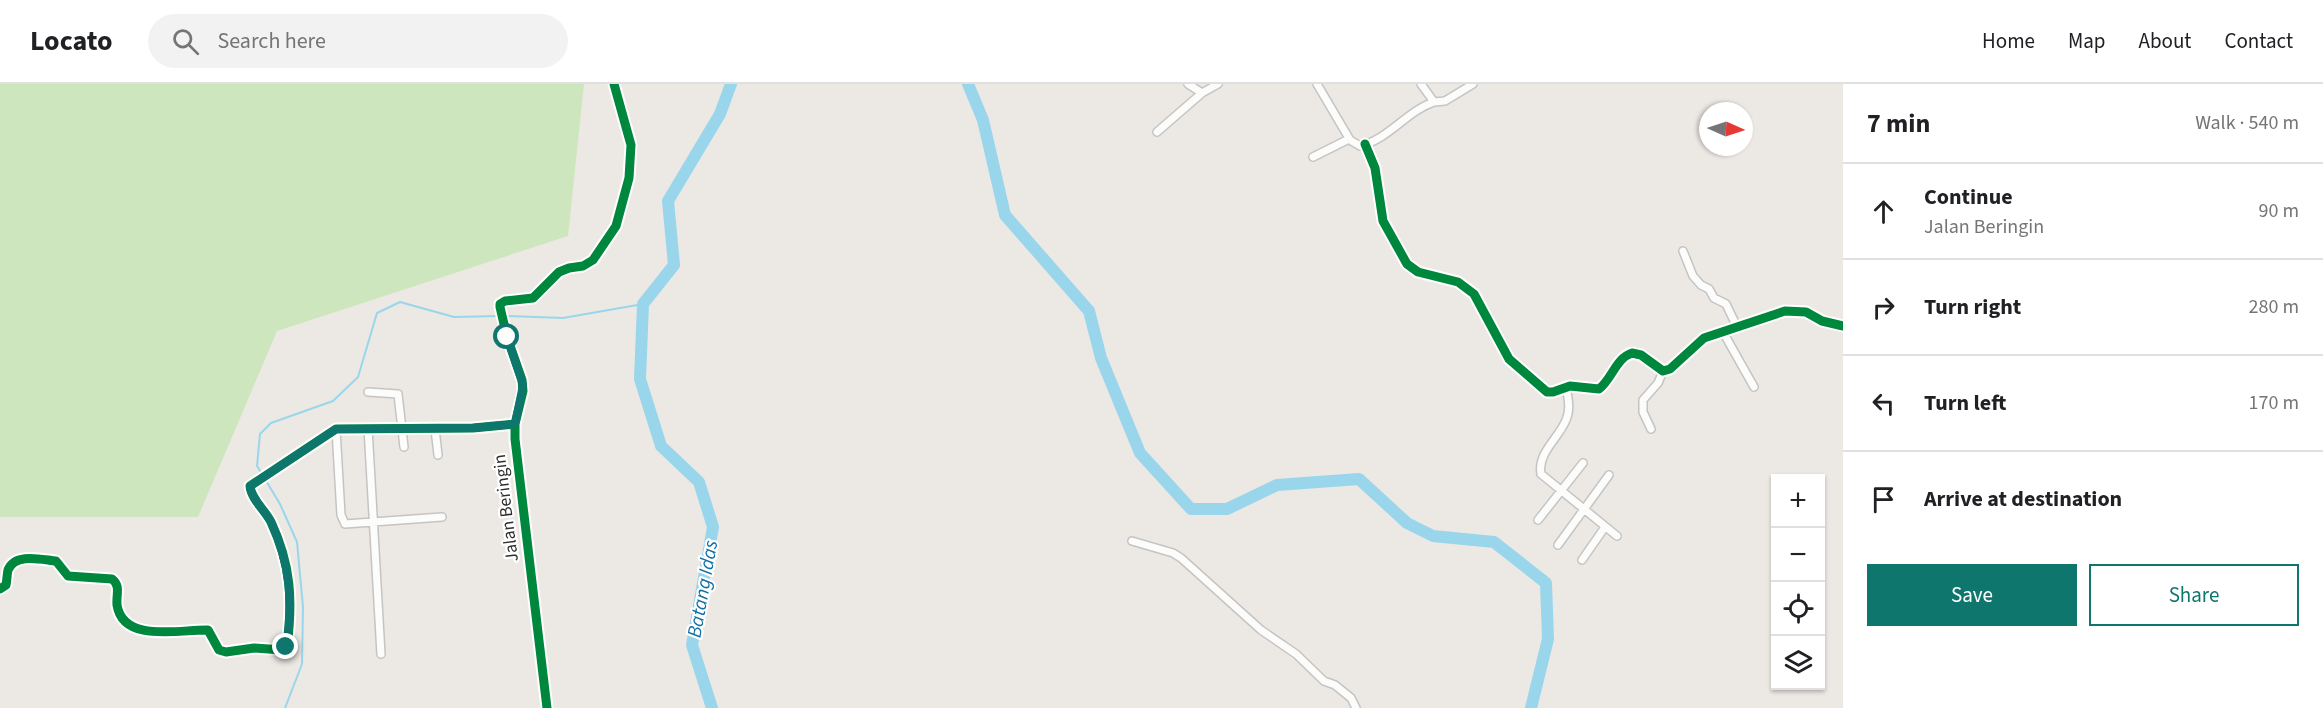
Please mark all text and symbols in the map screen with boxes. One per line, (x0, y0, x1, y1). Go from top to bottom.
search box (148, 14, 568, 68)
text: Locato (30, 21, 112, 61)
icon: search (169, 25, 202, 58)
text: Search here (217, 25, 326, 57)
text: Home (1982, 26, 2035, 56)
text: Map (2068, 26, 2106, 56)
text: About (2139, 26, 2191, 56)
text: Contact (2224, 26, 2293, 56)
north arrow (1699, 102, 1753, 156)
text: 7 min (1867, 105, 1930, 142)
text: Walk · 540 m (2195, 109, 2299, 137)
text: Continue (1924, 181, 2013, 213)
icon: ahead (1867, 195, 1900, 228)
text: 90 m (2259, 197, 2299, 225)
text: Jalan Beringin (1924, 213, 2044, 241)
icon: right (1867, 291, 1900, 324)
text: Turn right (1924, 291, 2021, 323)
text: 280 m (2249, 293, 2299, 321)
route start (493, 323, 519, 349)
icon: left (1867, 387, 1900, 420)
text: Turn left (1924, 387, 2006, 419)
text: 170 m (2249, 389, 2299, 417)
street label: Jalan Beringin (487, 453, 525, 563)
map controls (1771, 474, 1825, 690)
button: + (1771, 474, 1825, 528)
icon: arrive (1867, 483, 1900, 516)
text: Arrive at destination (1924, 483, 2122, 515)
button: − (1771, 528, 1825, 582)
water label: Batang Idas (681, 538, 725, 640)
button: Save (1867, 564, 2077, 626)
button: Share (2089, 564, 2299, 626)
button: locate (1771, 582, 1825, 636)
route end (272, 633, 298, 659)
button: layers (1771, 636, 1825, 690)

